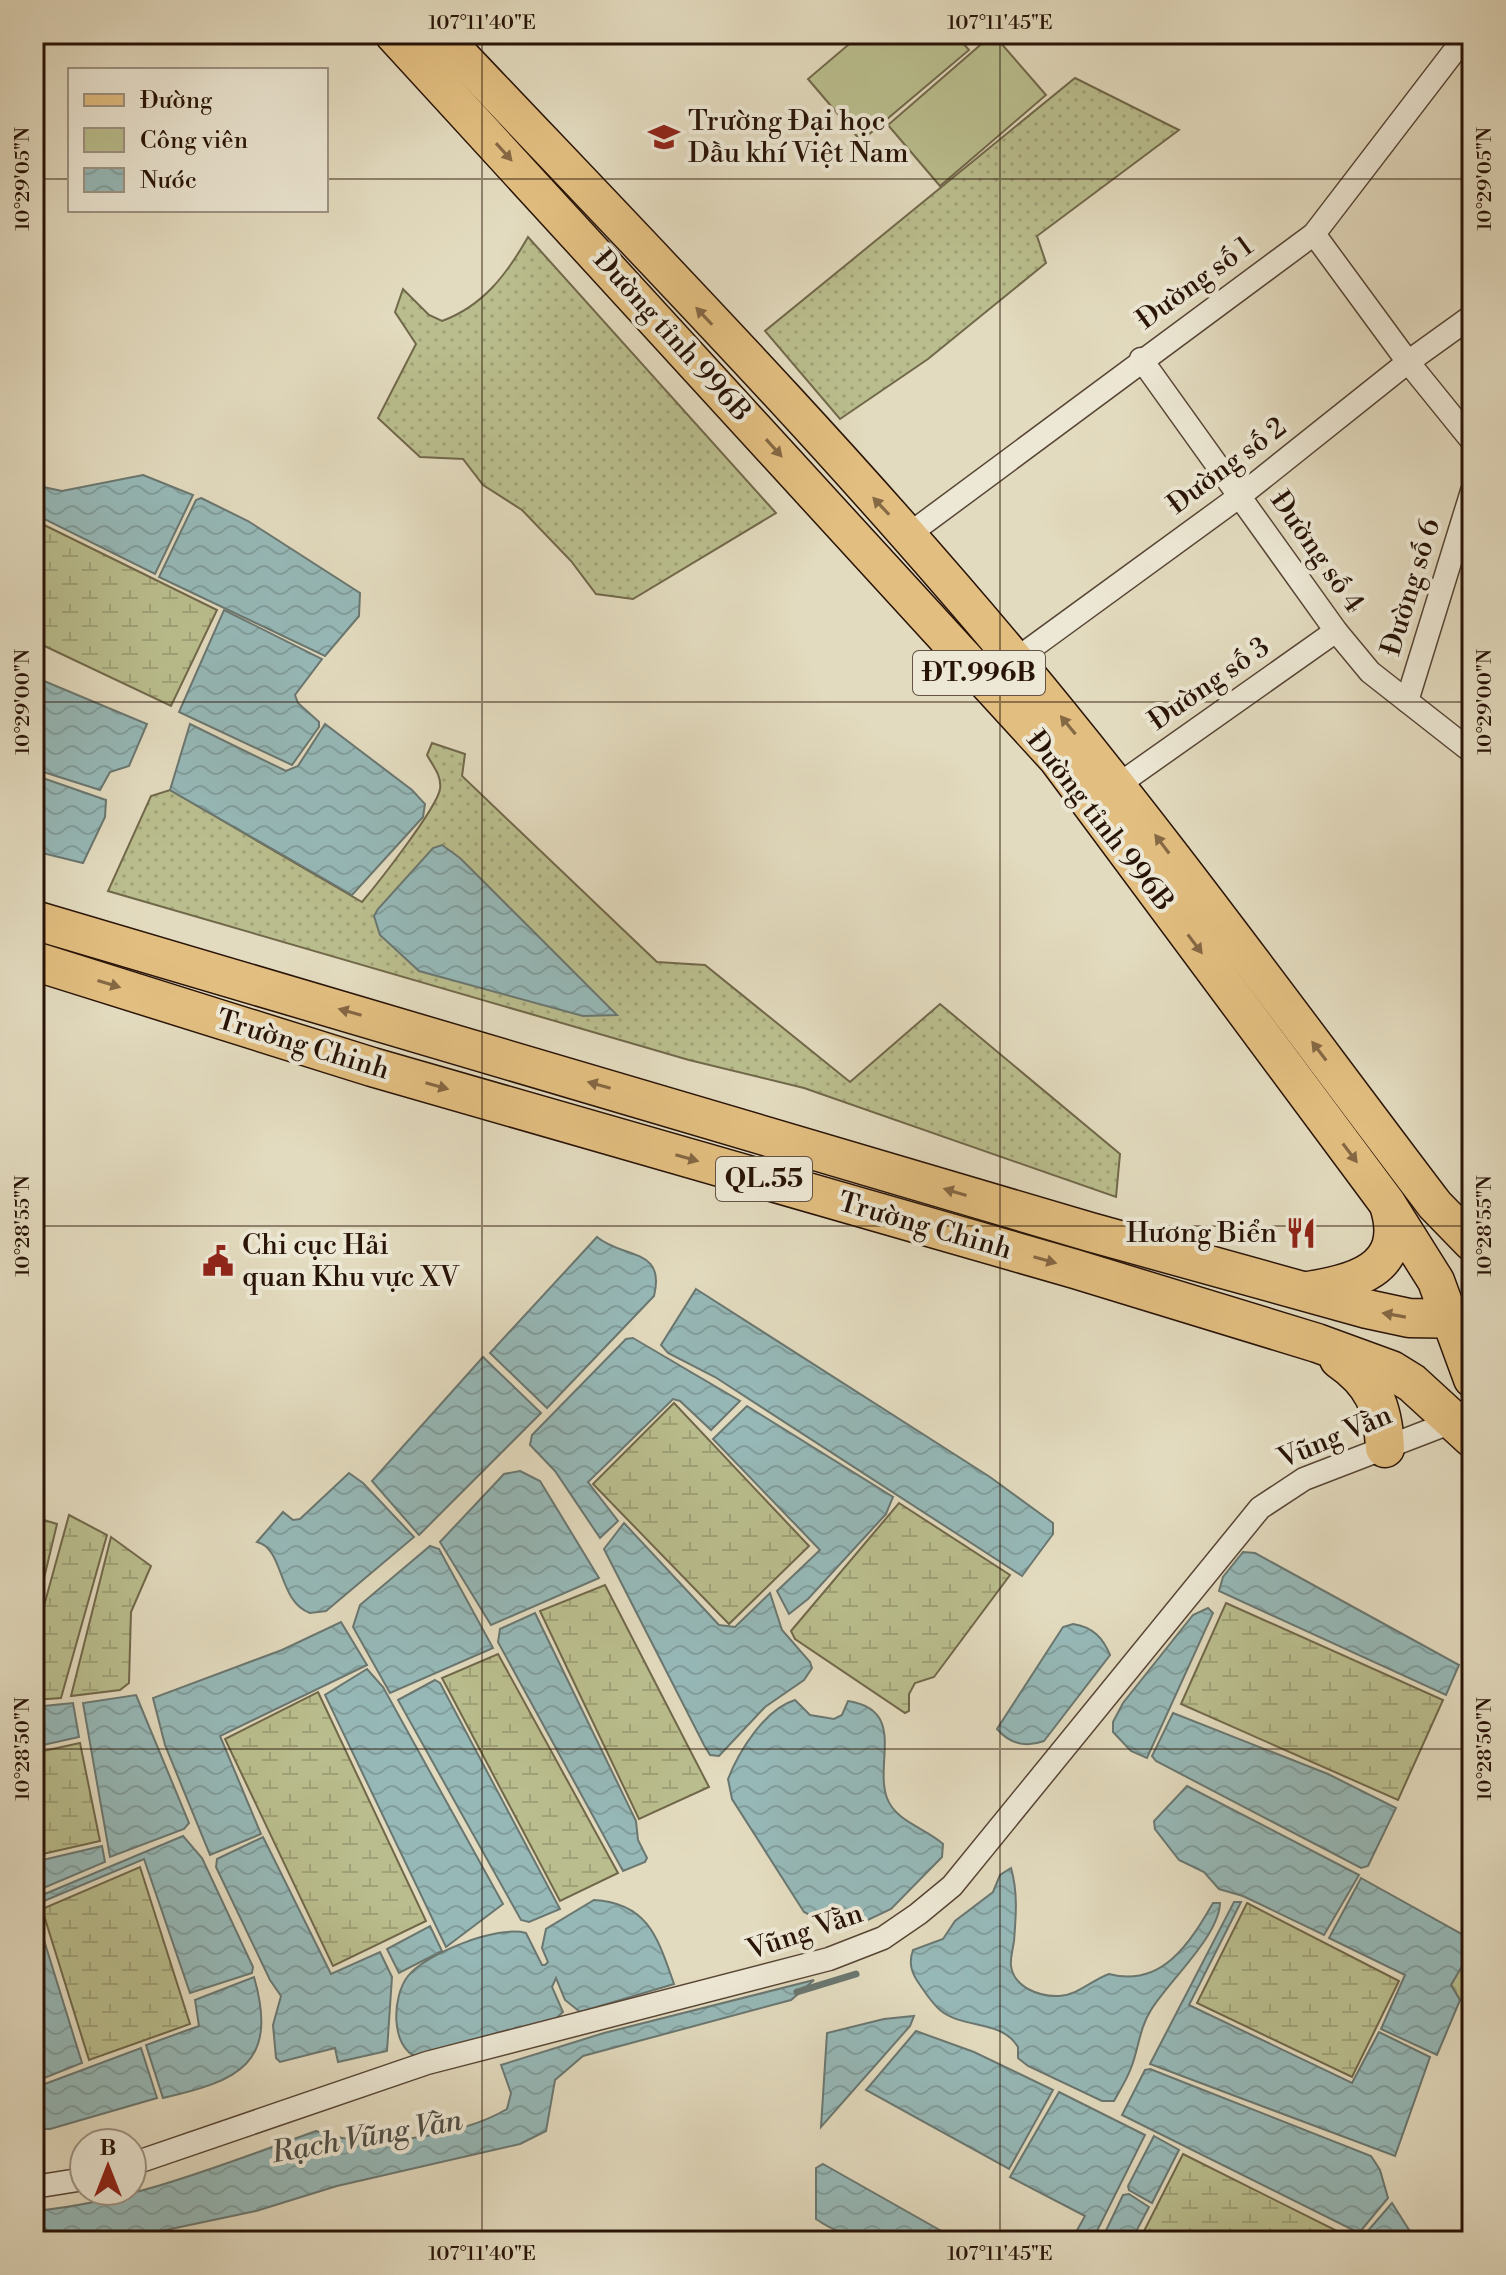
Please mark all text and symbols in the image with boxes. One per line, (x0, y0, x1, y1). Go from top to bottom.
text: 107°11'40"E (428, 11, 536, 36)
text: 107°11'45"E (947, 11, 1053, 36)
legend (68, 68, 328, 212)
text: Đường (140, 86, 213, 116)
place label: Trường Đại học Dầu khí Việt Nam (688, 104, 909, 171)
school or university icon: Trường Đại học Dầu khí Việt Nam (647, 120, 681, 154)
text: Công viên (140, 126, 248, 156)
text: 10°29'05"N (11, 127, 36, 231)
text: 10°29'05"N (1473, 127, 1498, 231)
one-way arrow (495, 142, 513, 161)
text: Nước (140, 166, 197, 196)
street label: Đường số 1 (1130, 229, 1260, 337)
street label: Đường tỉnh 996B (586, 243, 758, 429)
one-way arrow (696, 307, 714, 326)
street label: Đường số 2 (1161, 410, 1293, 522)
one-way arrow (764, 438, 782, 457)
street label: Đường số 4 (1262, 484, 1372, 620)
one-way arrow (873, 497, 891, 516)
street label: Đường số 6 (1374, 514, 1448, 660)
street label: Đường số 3 (1142, 630, 1276, 738)
text: 10°29'00"N (11, 649, 36, 755)
text: 10°29'00"N (1473, 649, 1498, 755)
road number: ĐT.996B (913, 651, 1045, 695)
one-way arrow (1061, 715, 1077, 735)
street label: Đường tỉnh 996B (1019, 724, 1181, 918)
one-way arrow (1154, 833, 1170, 855)
one-way arrow (1187, 934, 1202, 955)
one-way arrow (97, 978, 121, 991)
street label: Trường Chinh (212, 1002, 394, 1088)
one-way arrow (337, 1005, 361, 1018)
one-way arrow (1311, 1041, 1327, 1061)
one-way arrow (587, 1078, 612, 1090)
one-way arrow (426, 1080, 450, 1093)
one-way arrow (1342, 1142, 1358, 1164)
one-way arrow (675, 1152, 700, 1164)
road number: QL.55 (716, 1157, 812, 1201)
text: 10°28'55"N (11, 1175, 36, 1277)
text: 10°28'55"N (1473, 1175, 1498, 1277)
street label: Trường Chinh (834, 1185, 1016, 1268)
one-way arrow (943, 1185, 967, 1198)
place label: Hương Biển (1126, 1216, 1277, 1251)
restaurant icon: Hương Biển (1284, 1216, 1318, 1250)
place label: Chi cục Hải quan Khu vực XV (242, 1228, 460, 1295)
public building icon: Chi cục Hải quan Khu vực XV (201, 1244, 235, 1278)
one-way arrow (1032, 1255, 1057, 1267)
one-way arrow (1382, 1309, 1407, 1321)
street label: Vũng Vằn (1272, 1397, 1397, 1477)
text: 10°28'50"N (11, 1697, 36, 1801)
text: 10°28'50"N (1473, 1697, 1498, 1801)
street label: Vũng Vằn (742, 1896, 868, 1968)
water label: Rạch Vũng Vằn (268, 2102, 465, 2173)
north arrow (68, 2127, 148, 2207)
text: B (100, 2135, 116, 2162)
text: 107°11'40"E (428, 2242, 536, 2267)
text: 107°11'45"E (947, 2242, 1053, 2267)

